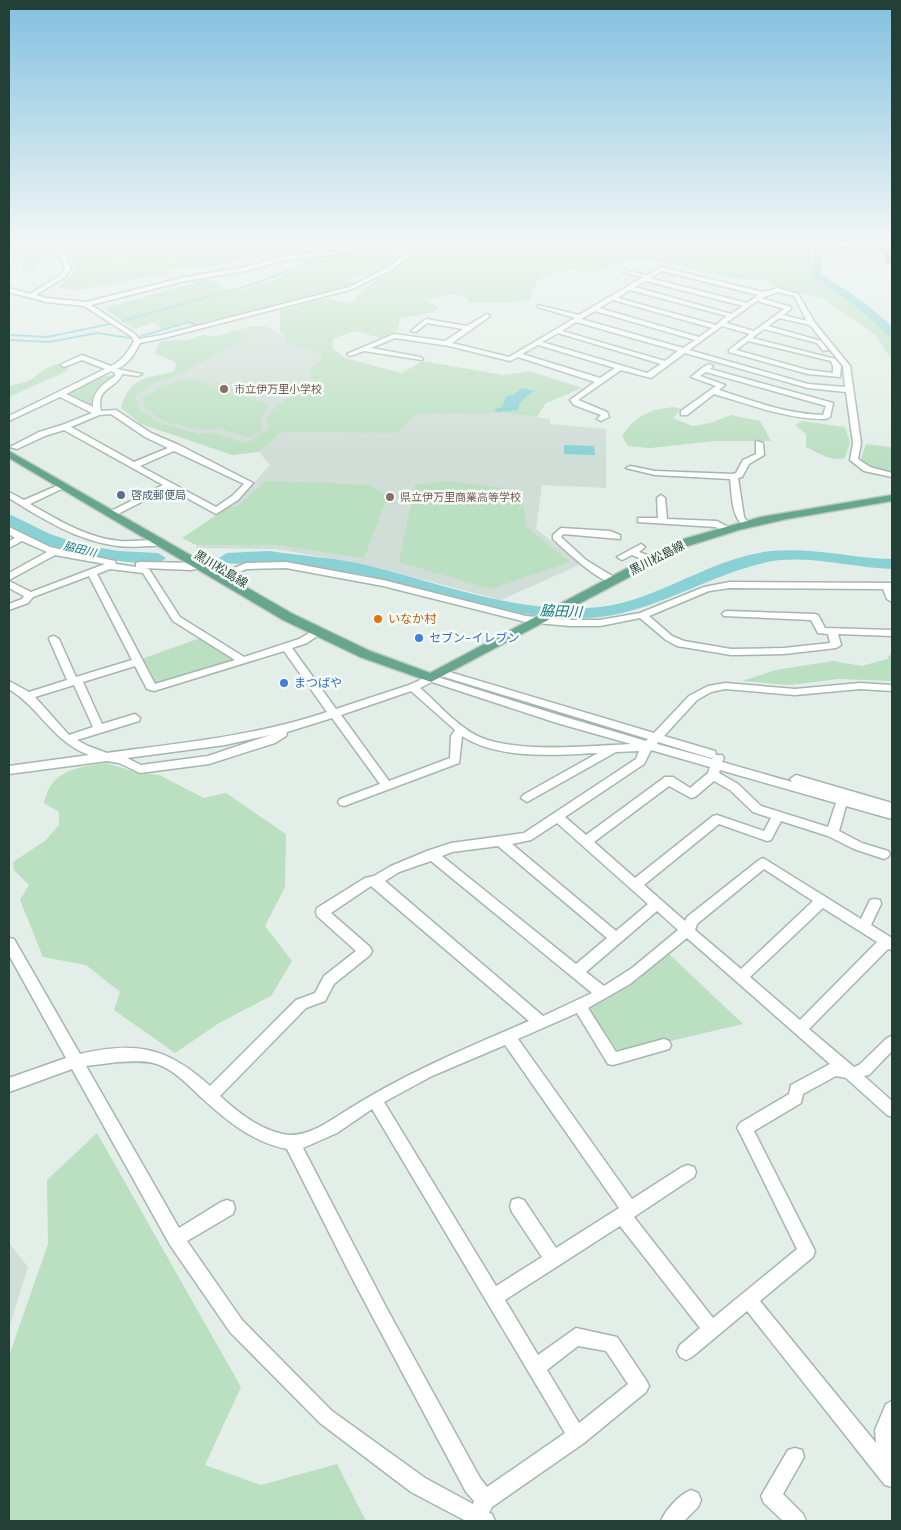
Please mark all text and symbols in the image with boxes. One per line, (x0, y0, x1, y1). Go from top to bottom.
place label: 市立伊万里小学校 (234, 382, 322, 396)
marker: 市立伊万里小学校 (218, 383, 230, 395)
place label: 啓成郵便局 (131, 488, 186, 502)
marker: 啓成郵便局 (115, 489, 127, 501)
place label: 県立伊万里商業高等学校 (400, 490, 521, 504)
marker: 県立伊万里商業高等学校 (384, 491, 396, 503)
street label: 黒川松島線 (627, 537, 687, 579)
water label: 脇田川 (62, 538, 99, 560)
street label: 黒川松島線 (191, 547, 251, 591)
water label: 脇田川 (540, 601, 584, 621)
place label: いなか村 (388, 611, 437, 627)
marker: いなか村 (372, 613, 384, 625)
place label: セブン-イレブン (429, 630, 520, 646)
marker: セブン-イレブン (413, 632, 425, 644)
place label: まつばや (294, 675, 342, 691)
marker: まつばや (278, 677, 290, 689)

